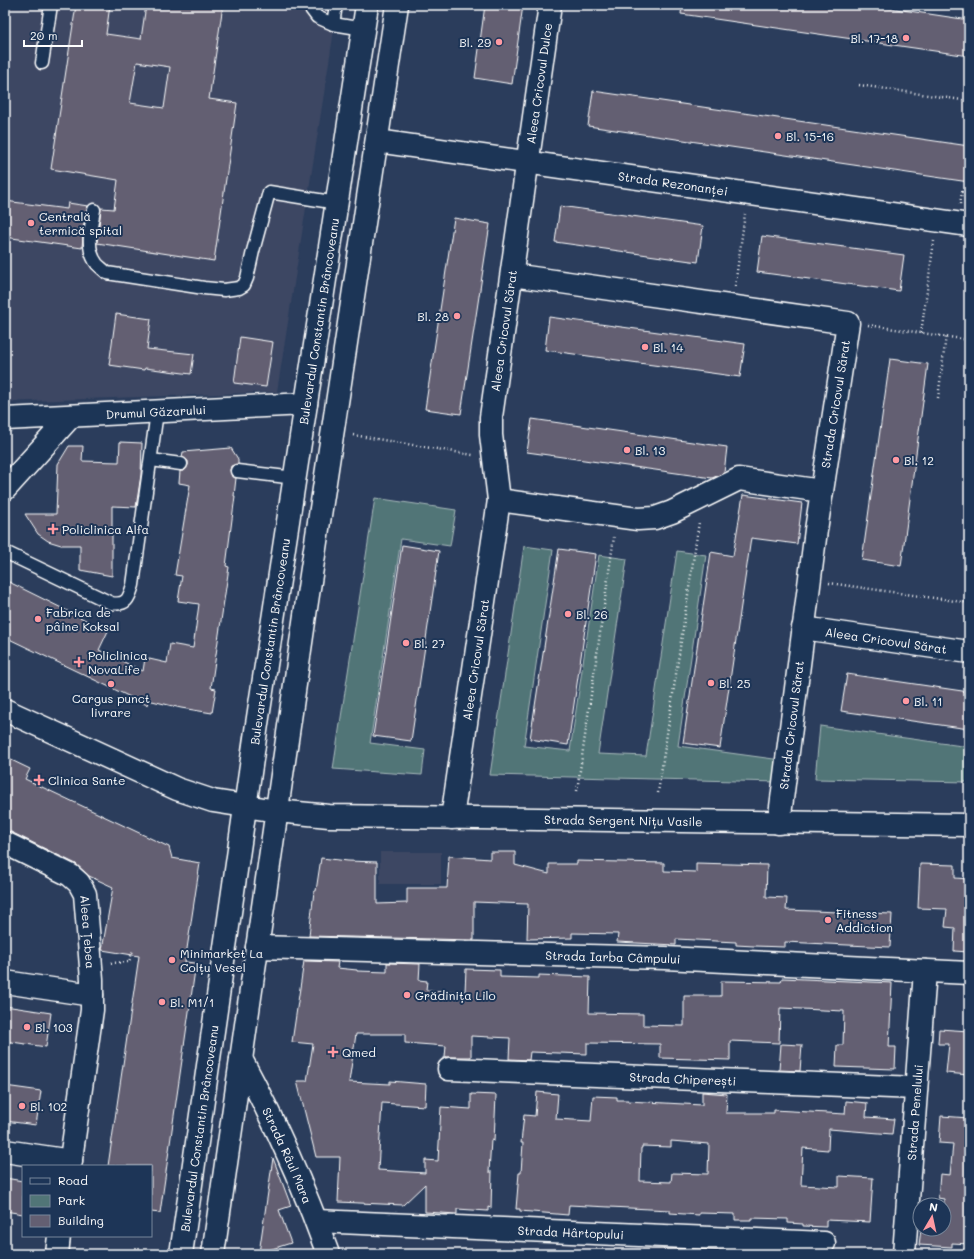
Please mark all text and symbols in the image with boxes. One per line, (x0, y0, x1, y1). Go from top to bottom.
scale bar (24, 22, 82, 48)
street label: Aleea Cricovul Dulce (522, 22, 555, 145)
text: 20 m (30, 27, 58, 43)
place label: Bl. 17-18 (850, 30, 898, 46)
marker: Bl. 17-18 (901, 33, 911, 43)
place label: Bl. 29 (459, 34, 491, 50)
marker: Bl. 29 (494, 37, 504, 47)
place label: Bl. 15-16 (786, 128, 834, 144)
marker: Bl. 15-16 (773, 131, 783, 141)
street label: Strada Rezonanței (617, 167, 729, 199)
place label: Centrală termică spital (39, 208, 122, 238)
street label: Bulevardul Constantin Brâncoveanu (295, 217, 342, 426)
marker: Centrală termică spital (26, 218, 36, 228)
street label: Aleea Cricovul Sărat (487, 269, 520, 393)
place label: Bl. 28 (417, 308, 449, 324)
marker: Bl. 28 (452, 311, 462, 321)
place label: Bl. 14 (653, 339, 683, 355)
street label: Strada Cricovul Sărat (817, 339, 853, 469)
marker: Bl. 14 (640, 342, 650, 352)
street label: Drumul Găzarului (105, 401, 206, 422)
place label: Bl. 13 (635, 442, 665, 458)
marker: Bl. 13 (622, 445, 632, 455)
place label: Bl. 12 (904, 452, 934, 468)
marker: Bl. 12 (891, 455, 901, 465)
place label: Policlinica Alfa (62, 521, 149, 537)
marker: Policlinica Alfa (47, 523, 59, 535)
street label: Bulevardul Constantin Brâncoveanu (246, 537, 293, 746)
street label: Aleea Cricovul Sărat (458, 598, 492, 722)
place label: Fabrica de pâine Koksal (46, 604, 120, 634)
place label: Bl. 26 (576, 606, 608, 622)
marker: Bl. 26 (563, 609, 573, 619)
marker: Fabrica de pâine Koksal (33, 614, 43, 624)
street label: Aleea Cricovul Sărat (824, 623, 948, 657)
place label: Bl. 27 (414, 635, 446, 651)
marker: Bl. 27 (401, 638, 411, 648)
place label: Policlinica NovaLife (88, 647, 148, 677)
marker: Policlinica NovaLife (73, 656, 85, 668)
street label: Strada Cricovul Sărat (775, 660, 807, 790)
place label: Bl. 25 (719, 675, 751, 691)
marker: Bl. 25 (706, 678, 716, 688)
marker: Cargus punct livrare (106, 679, 116, 689)
place label: Cargus punct livrare (72, 690, 150, 720)
place label: Bl. 11 (914, 693, 943, 709)
marker: Bl. 11 (901, 696, 911, 706)
place label: Clinica Sante (48, 772, 126, 788)
marker: Clinica Sante (33, 774, 45, 786)
street label: Strada Sergent Nițu Vasile (544, 811, 703, 829)
street label: Aleea Țebea (77, 895, 99, 969)
place label: Fitness Addiction (836, 905, 893, 935)
marker: Fitness Addiction (823, 915, 833, 925)
place label: Minimarket La Colțu Vesel (180, 945, 263, 975)
street label: Strada Iarba Câmpului (545, 947, 681, 967)
marker: Minimarket La Colțu Vesel (167, 955, 177, 965)
place label: Grădinița Lilo (415, 987, 496, 1003)
marker: Grădinița Lilo (402, 990, 412, 1000)
place label: Bl. M1/1 (170, 994, 214, 1010)
marker: Bl. M1/1 (157, 997, 167, 1007)
place label: Bl. 103 (35, 1019, 73, 1035)
marker: Bl. 103 (22, 1022, 32, 1032)
street label: Bulevardul Constantin Brâncoveanu (176, 1024, 222, 1233)
place label: Qmed (342, 1044, 376, 1060)
marker: Qmed (327, 1046, 339, 1058)
street label: Strada Penelului (903, 1064, 926, 1161)
street label: Strada Chiperești (629, 1068, 736, 1089)
place label: Bl. 102 (30, 1098, 67, 1114)
marker: Bl. 102 (17, 1101, 27, 1111)
street label: Strada Râul Mara (259, 1105, 316, 1206)
legend (22, 1165, 152, 1237)
text: Road (58, 1172, 88, 1188)
text: Park (58, 1192, 85, 1208)
north arrow (912, 1197, 952, 1237)
text: N (928, 1199, 939, 1215)
text: Building (58, 1212, 104, 1228)
street label: Strada Hârtopului (517, 1222, 624, 1242)

